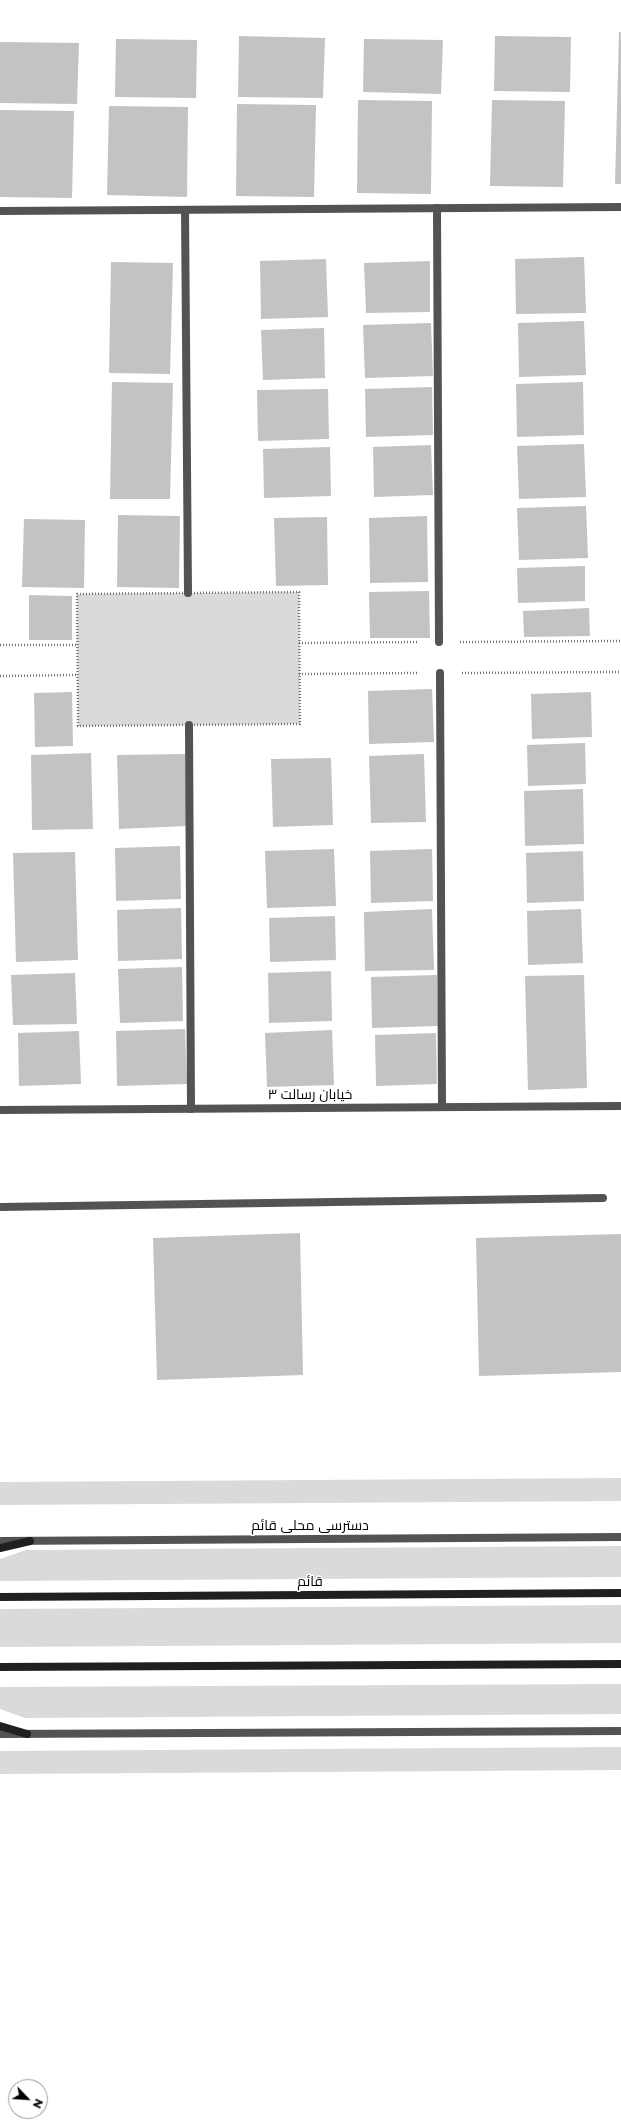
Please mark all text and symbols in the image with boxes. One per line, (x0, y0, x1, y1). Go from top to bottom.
street label: خیابان رسالت ۳ (268, 1087, 352, 1103)
street label: دسترسی محلی قائم (251, 1518, 369, 1534)
street label: قائم (297, 1574, 323, 1590)
north arrow (8, 2079, 48, 2119)
text: N (30, 2097, 46, 2111)

